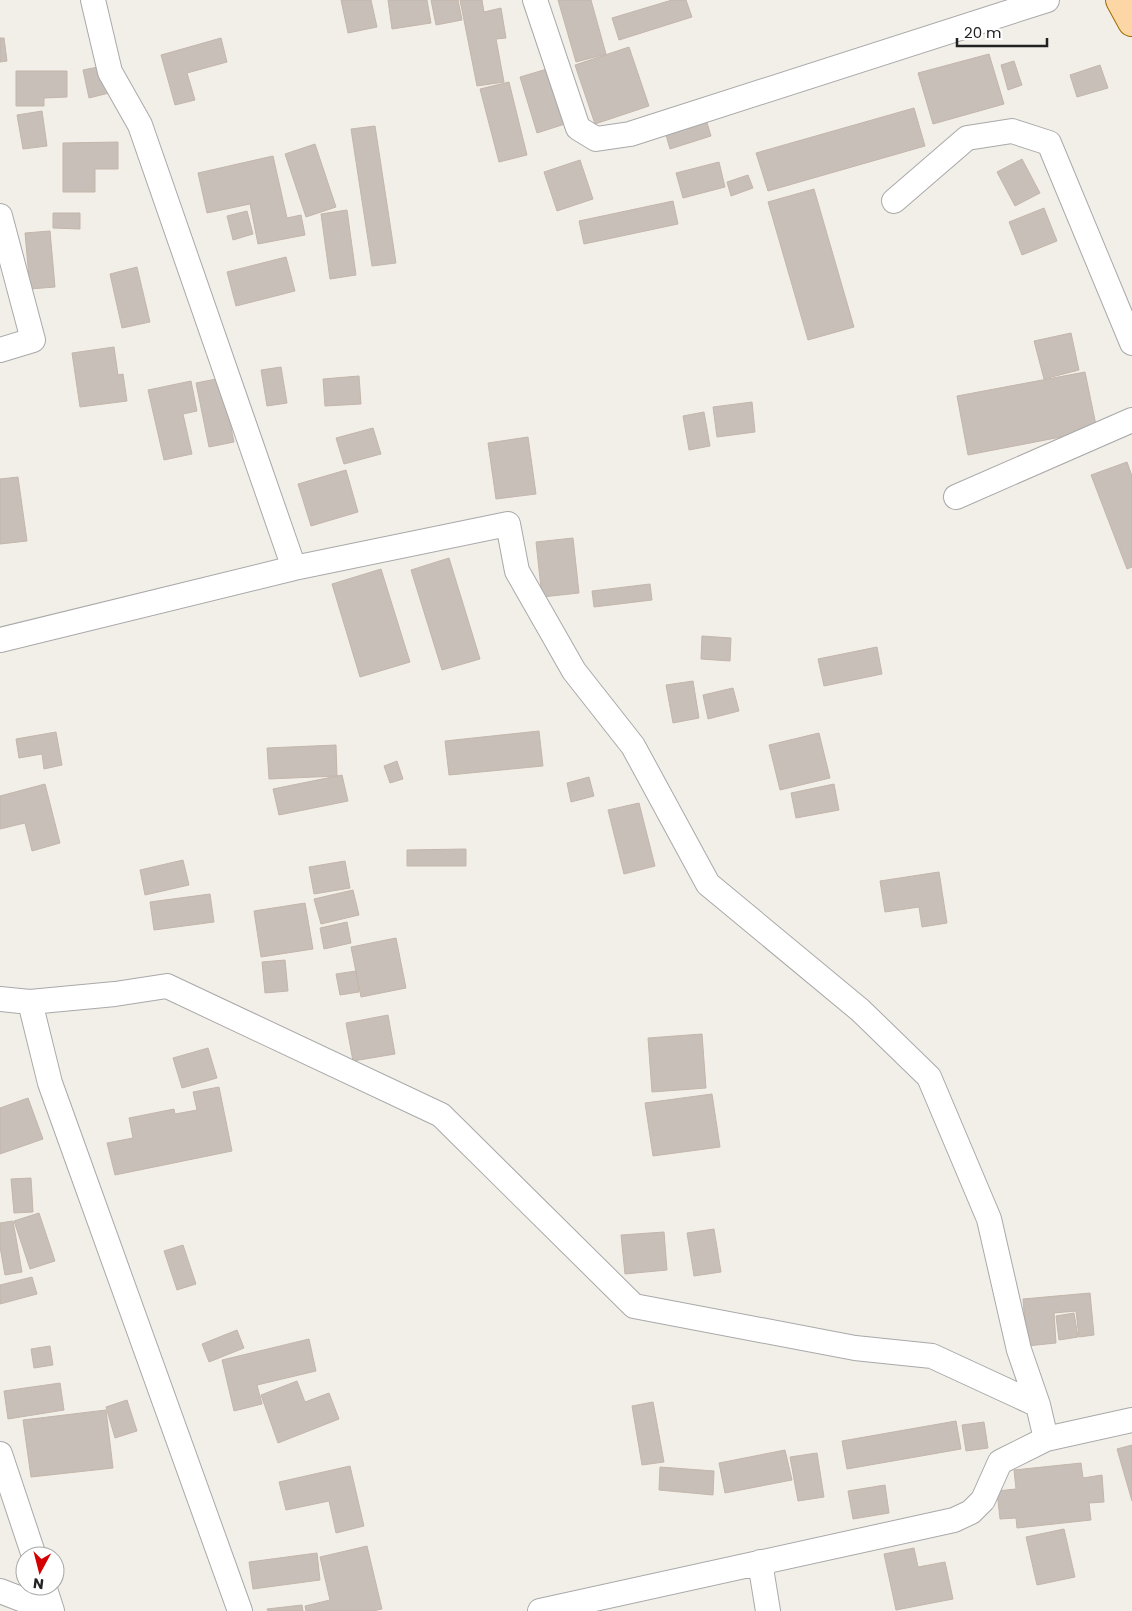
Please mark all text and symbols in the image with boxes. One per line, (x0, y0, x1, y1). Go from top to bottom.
scale bar (957, 15, 1047, 47)
text: 20 m (964, 22, 1002, 43)
north arrow (15, 1546, 65, 1596)
text: N (32, 1573, 45, 1594)

